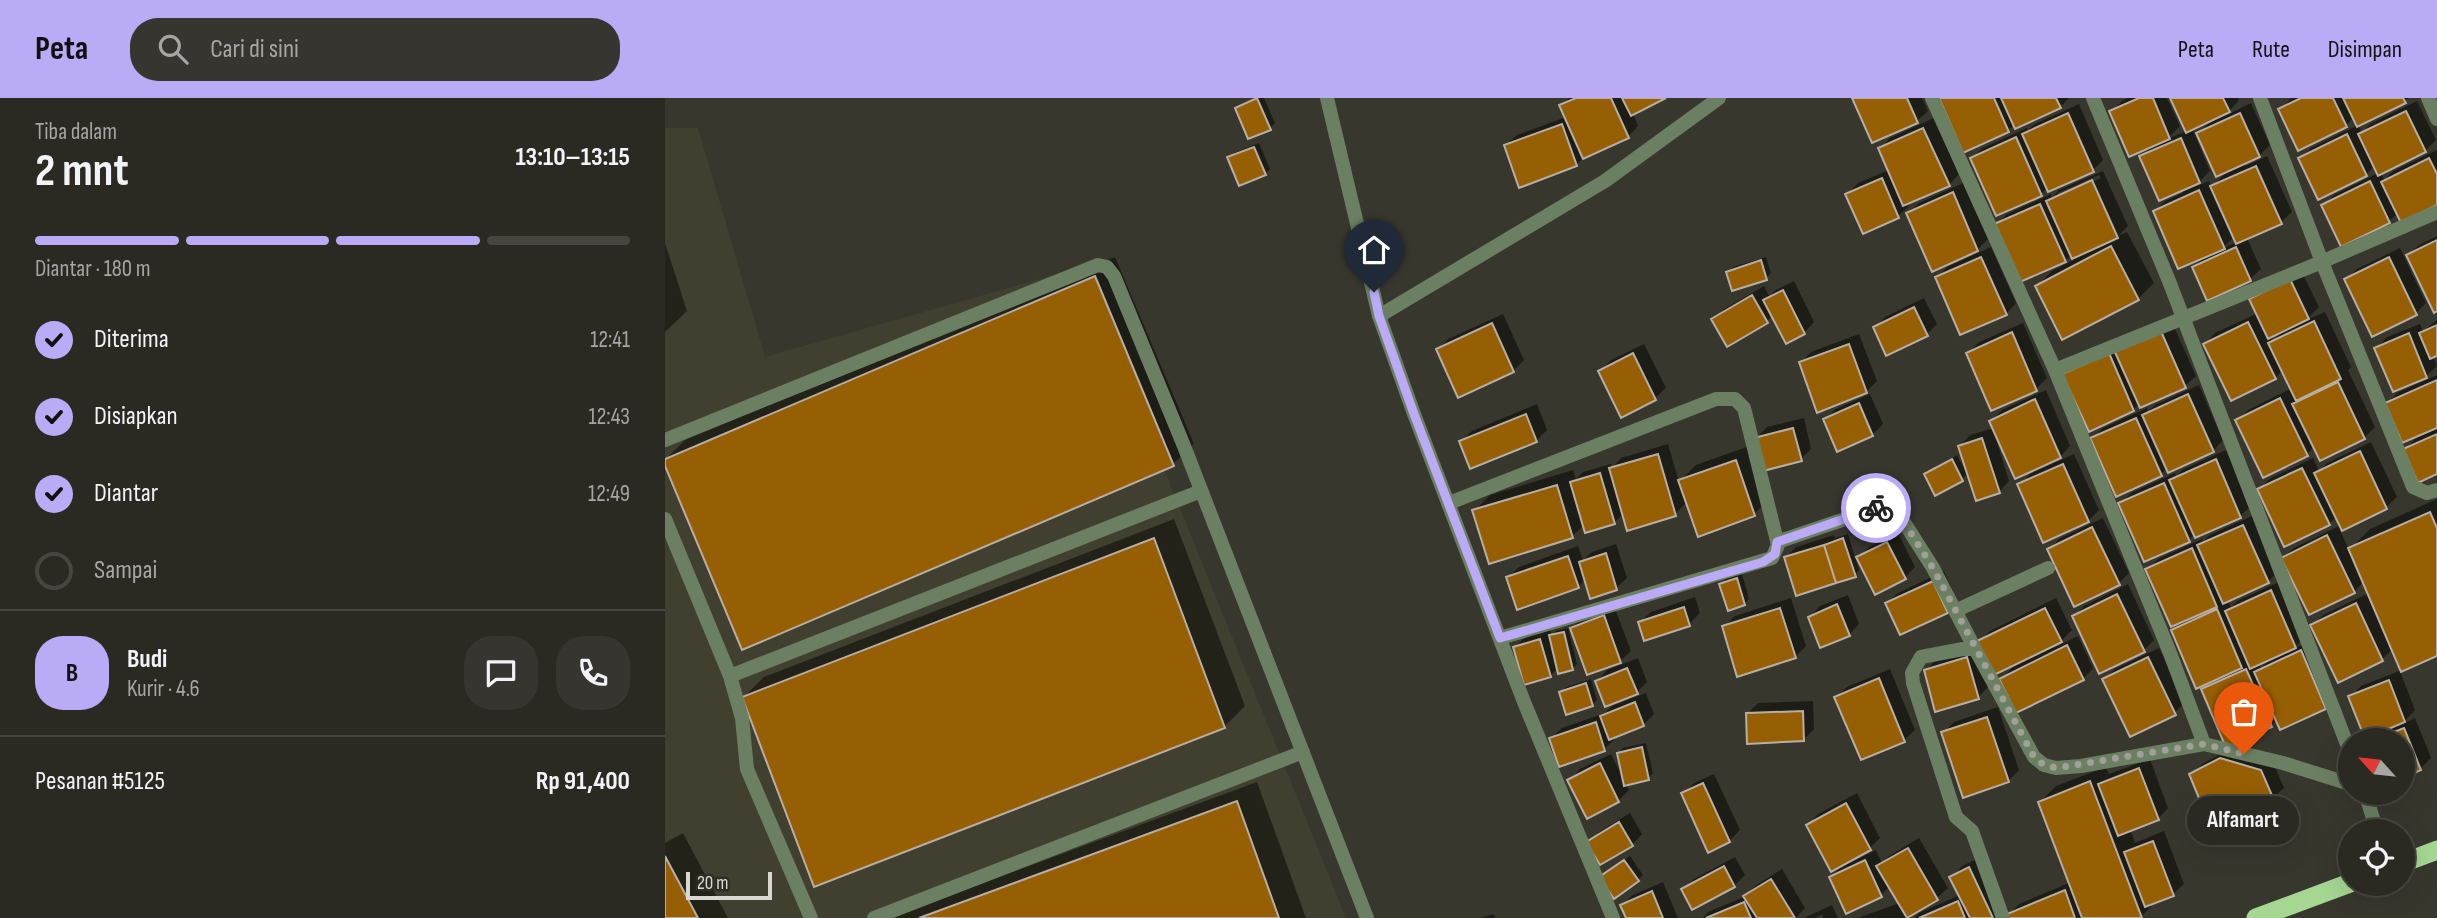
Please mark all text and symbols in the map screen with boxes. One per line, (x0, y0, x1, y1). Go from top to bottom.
search box (130, 18, 620, 81)
text: Peta (35, 29, 88, 69)
icon: search (154, 30, 192, 68)
text: Cari di sini (210, 34, 299, 65)
text: Peta (2178, 35, 2214, 64)
text: Rute (2252, 35, 2290, 64)
text: Disimpan (2328, 35, 2402, 64)
text: Tiba dalam (35, 118, 117, 146)
text: 13:10–13:15 (515, 142, 630, 173)
text: 2 mnt (35, 144, 129, 199)
pin (1344, 220, 1404, 292)
icon: home (1355, 231, 1393, 269)
text: Diantar · 180 m (35, 255, 151, 283)
icon: check (35, 321, 73, 359)
text: Diterima (94, 324, 169, 355)
text: 12:41 (590, 326, 630, 354)
icon: check (35, 398, 73, 436)
text: Disiapkan (94, 401, 178, 432)
text: 12:43 (589, 403, 630, 431)
courier (1841, 473, 1911, 543)
icon: check (35, 475, 73, 513)
text: Diantar (94, 478, 158, 509)
text: 12:49 (588, 480, 630, 508)
icon: bike (1857, 489, 1895, 527)
text: Sampai (94, 555, 157, 586)
button: chat (464, 636, 538, 710)
button: phone (556, 636, 630, 710)
text: Budi (127, 644, 167, 675)
text: B (66, 658, 78, 689)
text: Kurir · 4.6 (127, 675, 200, 703)
pin (2214, 682, 2274, 754)
icon: bag (2225, 693, 2263, 731)
north arrow (2338, 728, 2415, 805)
map controls (2338, 728, 2415, 896)
text: Pesanan #5125 (35, 766, 165, 797)
text: Rp 91,400 (536, 766, 630, 797)
callout: Alfamart (2188, 796, 2300, 845)
text: Alfamart (2207, 806, 2279, 834)
button: locate (2338, 819, 2415, 896)
scale bar (686, 869, 772, 901)
text: 20 m (697, 872, 729, 895)

